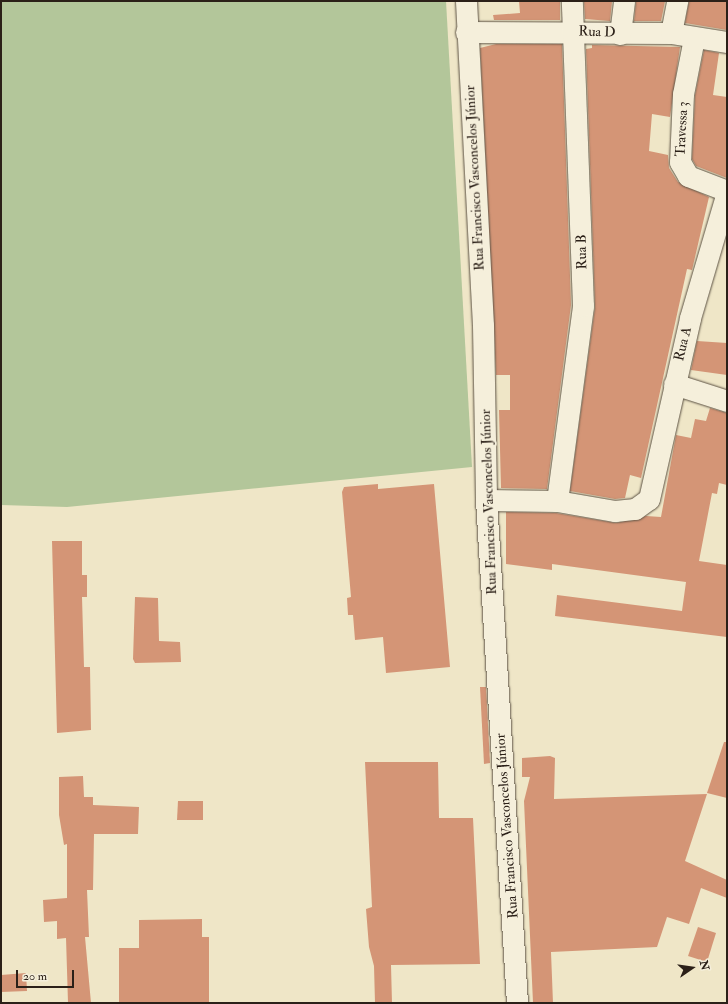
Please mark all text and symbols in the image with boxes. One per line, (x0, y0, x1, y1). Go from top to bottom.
street label: Rua D (578, 23, 616, 41)
street label: Rua Francisco Vasconcelos Júnior (462, 85, 488, 271)
street label: Travessa 3 (672, 101, 692, 157)
street label: Rua B (573, 234, 591, 270)
street label: Rua A (671, 325, 695, 363)
street label: Rua Francisco Vasconcelos Júnior (477, 409, 501, 595)
street label: Rua Francisco Vasconcelos Júnior (492, 733, 522, 919)
north arrow (672, 948, 712, 988)
text: N (697, 959, 712, 971)
scale bar (18, 962, 76, 988)
text: 20 m (23, 969, 47, 984)

